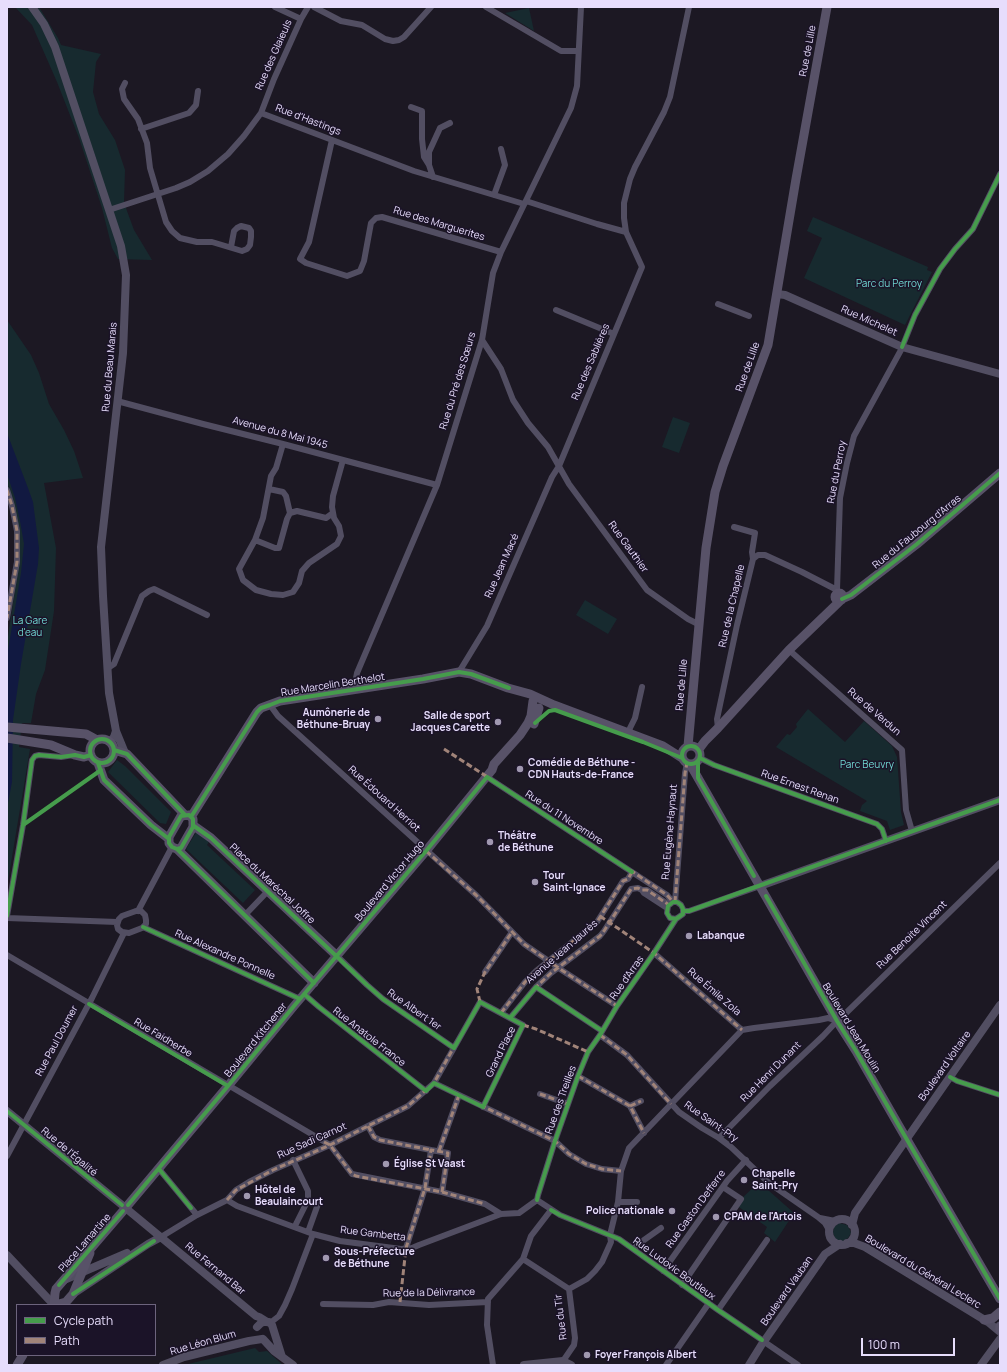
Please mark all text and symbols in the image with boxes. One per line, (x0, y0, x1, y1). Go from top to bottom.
street label: Rue des Glaieuls (253, 18, 295, 92)
street label: Rue de Lille (797, 24, 819, 78)
street label: Rue d'Hastings (274, 102, 342, 138)
street label: Rue des Marguerites (392, 204, 486, 244)
park label: Parc du Perroy (856, 278, 922, 290)
street label: Rue Michelet (839, 303, 899, 339)
street label: Rue du Beau Marais (100, 322, 120, 412)
street label: Rue des Sablières (569, 322, 613, 402)
street label: Rue du Pré des Sœurs (437, 331, 479, 431)
street label: Rue de Lille (734, 341, 762, 393)
street label: Avenue du 8 Mai 1945 (231, 415, 329, 451)
street label: Rue du Perroy (825, 439, 849, 505)
street label: Rue du Faubourg d'Arras (870, 493, 964, 571)
street label: Rue Gauthier (605, 519, 651, 575)
street label: Rue Jean Macé (482, 532, 522, 600)
street label: Rue de la Chapelle (717, 563, 747, 649)
park label: La Gare d'eau (13, 615, 47, 638)
street label: Rue de Lille (674, 659, 690, 711)
street label: Rue Marcelin Berthelot (280, 671, 386, 699)
street label: Rue de Verdun (845, 686, 903, 738)
place label: Aumônerie de Béthune-Bruay (297, 707, 370, 730)
place label: Salle de sport Jacques Carette (410, 710, 490, 734)
marker: Aumônerie de Béthune-Bruay (373, 714, 383, 724)
marker: Salle de sport Jacques Carette (493, 717, 503, 727)
place label: Comédie de Béthune - CDN Hauts-de-France (528, 757, 635, 780)
park label: Parc Beuvry (840, 759, 894, 771)
street label: Rue Édouard Herriot (346, 764, 422, 834)
marker: Comédie de Béthune - CDN Hauts-de-France (515, 764, 525, 774)
street label: Rue Ernest Renan (759, 767, 841, 807)
street label: Rue Eugène Haynaut (660, 784, 680, 880)
street label: Rue du 11 Novembre (523, 788, 605, 848)
place label: Théâtre de Béthune (498, 830, 554, 854)
marker: Théâtre de Béthune (485, 837, 495, 847)
street label: Boulevard Victor Hugo (353, 838, 427, 924)
street label: Place du Maréchal Joffre (227, 841, 317, 927)
place label: Tour Saint-Ignace (543, 870, 606, 894)
marker: Tour Saint-Ignace (530, 877, 540, 887)
street label: Rue Benoite Vincent (874, 898, 950, 972)
street label: Avenue Jean Jaurès (524, 918, 600, 986)
street label: Rue Alexandre Ponnelle (173, 927, 277, 983)
place label: Labanque (697, 930, 745, 942)
marker: Labanque (684, 931, 694, 941)
street label: Rue d'Arras (607, 954, 647, 1002)
street label: Rue Émile Zola (685, 966, 743, 1018)
street label: Boulevard Jean Moulin (819, 981, 883, 1075)
street label: Rue Albert 1er (385, 987, 443, 1033)
street label: Boulevard Kitchener (222, 1000, 290, 1080)
street label: Rue Paul Doumer (33, 1004, 81, 1078)
street label: Rue Anatole France (330, 1005, 408, 1069)
street label: Rue Faidherbe (132, 1016, 194, 1060)
street label: Grand Place (484, 1025, 518, 1079)
street label: Boulevard Voltaire (916, 1029, 974, 1103)
street label: Rue Henri Dunant (738, 1039, 804, 1105)
street label: Rue des Treilles (543, 1064, 579, 1136)
street label: Rue Saint-Pry (682, 1099, 740, 1145)
street label: Rue Sadi Carnot (276, 1120, 348, 1162)
street label: Rue de l'Égalité (38, 1125, 100, 1179)
place label: Église St Vaast (394, 1158, 465, 1170)
marker: Église St Vaast (381, 1159, 391, 1169)
street label: Rue Gaston Defferre (664, 1168, 728, 1250)
place label: Chapelle Saint-Pry (752, 1168, 798, 1192)
marker: Chapelle Saint-Pry (739, 1175, 749, 1185)
place label: Hôtel de Beaulaincourt (255, 1184, 323, 1208)
marker: Hôtel de Beaulaincourt (242, 1191, 252, 1201)
place label: Police nationale (586, 1205, 664, 1217)
marker: Police nationale (667, 1206, 677, 1216)
street label: Place Lamartine (56, 1211, 114, 1275)
place label: CPAM de l'Artois (724, 1211, 802, 1223)
marker: CPAM de l'Artois (711, 1212, 721, 1222)
street label: Rue Gambetta (340, 1224, 406, 1244)
street label: Boulevard du Général Leclerc (863, 1233, 983, 1311)
street label: Rue Ludovic Boutleux (630, 1235, 718, 1303)
street label: Rue Fernand Bar (182, 1240, 248, 1298)
place label: Sous-Préfecture de Béthune (334, 1246, 415, 1270)
marker: Sous-Préfecture de Béthune (321, 1253, 331, 1263)
street label: Boulevard Vauban (759, 1254, 815, 1328)
street label: Rue de la Délivrance (383, 1286, 475, 1300)
street label: Rue du Tir (552, 1294, 570, 1340)
legend (16, 1304, 156, 1356)
text: Cycle path (54, 1312, 113, 1329)
street label: Rue Léon Blum (169, 1328, 237, 1358)
scale bar (863, 1330, 957, 1356)
text: Path (54, 1332, 80, 1349)
text: 100 m (868, 1336, 900, 1353)
place label: Foyer François Albert (595, 1349, 697, 1361)
marker: Foyer François Albert (582, 1350, 592, 1360)

